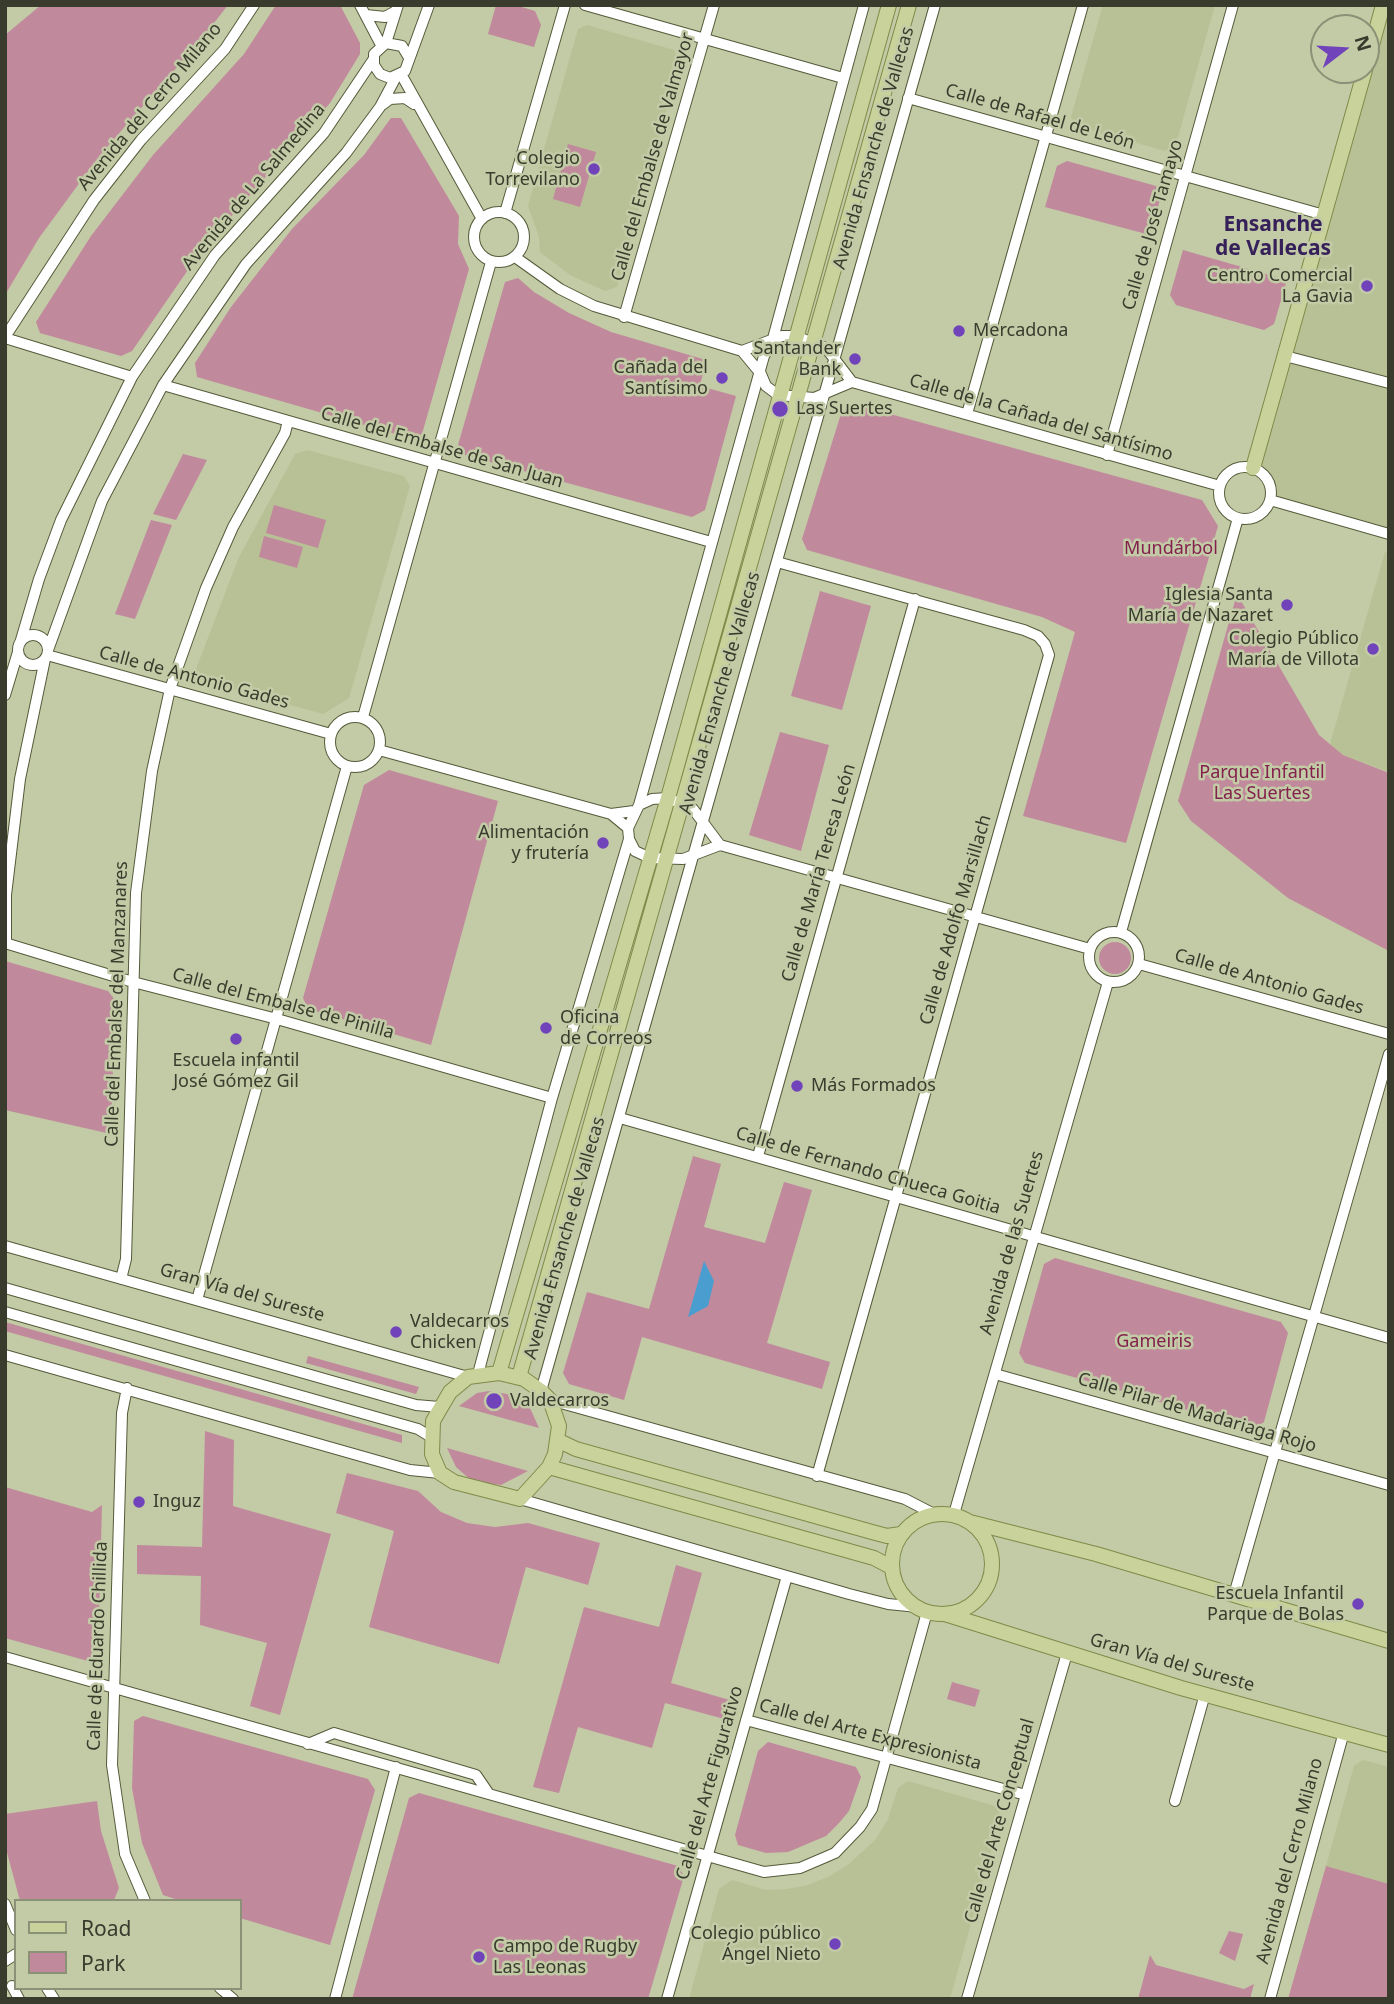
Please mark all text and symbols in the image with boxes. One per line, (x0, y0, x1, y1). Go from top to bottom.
north arrow (1310, 14, 1380, 84)
street label: Avenida del Cerro Milano (73, 19, 227, 195)
street label: Avenida Ensanche de Vallecas (829, 24, 919, 272)
street label: Calle del Embalse de Valmayor (607, 30, 699, 284)
text: N (1348, 32, 1378, 55)
street label: Calle de Rafael de León (943, 80, 1137, 154)
street label: Avenida de La Salmedina (178, 99, 330, 275)
street label: Calle de José Tamayo (1118, 137, 1188, 313)
place label: Colegio Torrevilano (486, 148, 580, 190)
marker: Colegio Torrevilano (586, 161, 602, 177)
district label: Ensanche de Vallecas (1215, 212, 1331, 262)
place label: Centro Comercial La Gavia (1207, 265, 1353, 308)
marker: Centro Comercial La Gavia (1359, 278, 1375, 294)
place label: Mercadona (973, 320, 1068, 342)
marker: Mercadona (951, 323, 967, 339)
place label: Santander Bank (754, 338, 841, 380)
marker: Santander Bank (847, 351, 863, 367)
place label: Cañada del Santísimo (614, 357, 708, 400)
marker: Cañada del Santísimo (714, 370, 730, 386)
street label: Calle de la Cañada del Santísimo (907, 370, 1175, 466)
place label: Las Suertes (796, 398, 893, 420)
marker: Las Suertes (770, 399, 790, 419)
street label: Calle del Embalse de San Juan (318, 403, 566, 493)
park label: Mundárbol (1124, 538, 1218, 560)
street label: Avenida Ensanche de Vallecas (675, 569, 765, 817)
place label: Iglesia Santa María de Nazaret (1128, 584, 1273, 626)
marker: Iglesia Santa María de Nazaret (1279, 597, 1295, 613)
place label: Colegio Público María de Villota (1228, 628, 1359, 670)
marker: Colegio Público María de Villota (1365, 641, 1381, 657)
street label: Calle de Antonio Gades (97, 642, 291, 714)
street label: Calle de María Teresa León (777, 761, 861, 985)
park label: Parque Infantil Las Suertes (1199, 762, 1325, 804)
street label: Calle de Adolfo Marsillach (916, 812, 996, 1028)
place label: Alimentación y frutería (478, 822, 589, 864)
marker: Alimentación y frutería (595, 835, 611, 851)
street label: Calle del Embalse del Manzanares (101, 861, 133, 1147)
street label: Calle de Antonio Gades (1172, 945, 1366, 1019)
street label: Calle del Embalse de Pinilla (170, 964, 396, 1044)
place label: Oficina de Correos (560, 1007, 652, 1050)
marker: Oficina de Correos (538, 1020, 554, 1036)
marker: Escuela infantil José Gómez Gil (228, 1031, 244, 1047)
place label: Escuela infantil José Gómez Gil (173, 1050, 299, 1092)
place label: Más Formados (811, 1075, 936, 1097)
marker: Más Formados (789, 1078, 805, 1094)
street label: Avenida Ensanche de Vallecas (520, 1114, 610, 1362)
street label: Calle de Fernando Chueca Goitia (733, 1123, 1003, 1219)
street label: Avenida de las Suertes (975, 1149, 1049, 1337)
street label: Gran Vía del Sureste (157, 1259, 327, 1327)
place label: Valdecarros Chicken (410, 1311, 509, 1354)
marker: Valdecarros Chicken (388, 1324, 404, 1340)
park label: Gameiris (1116, 1331, 1192, 1353)
street label: Calle Pilar de Madariaga Rojo (1075, 1369, 1319, 1457)
place label: Valdecarros (510, 1390, 609, 1412)
marker: Valdecarros (484, 1391, 504, 1411)
place label: Inguz (153, 1491, 201, 1513)
marker: Inguz (131, 1494, 147, 1510)
street label: Calle de Eduardo Chillida (84, 1541, 112, 1751)
place label: Escuela Infantil Parque de Bolas (1207, 1583, 1344, 1626)
marker: Escuela Infantil Parque de Bolas (1350, 1596, 1366, 1612)
street label: Gran Vía del Sureste (1087, 1629, 1257, 1697)
street label: Calle del Arte Figurativo (672, 1683, 748, 1883)
street label: Calle del Arte Expresionista (756, 1695, 984, 1775)
street label: Calle del Arte Conceptual (960, 1716, 1040, 1926)
street label: Avenida del Cerro Milano (1252, 1756, 1328, 1966)
legend (14, 1899, 242, 1990)
text: Road (81, 1914, 131, 1942)
place label: Colegio público Ángel Nieto (691, 1923, 821, 1966)
place label: Campo de Rugby Las Leonas (493, 1936, 637, 1979)
marker: Colegio público Ángel Nieto (827, 1936, 843, 1952)
text: Park (81, 1949, 125, 1977)
marker: Campo de Rugby Las Leonas (471, 1949, 487, 1965)

